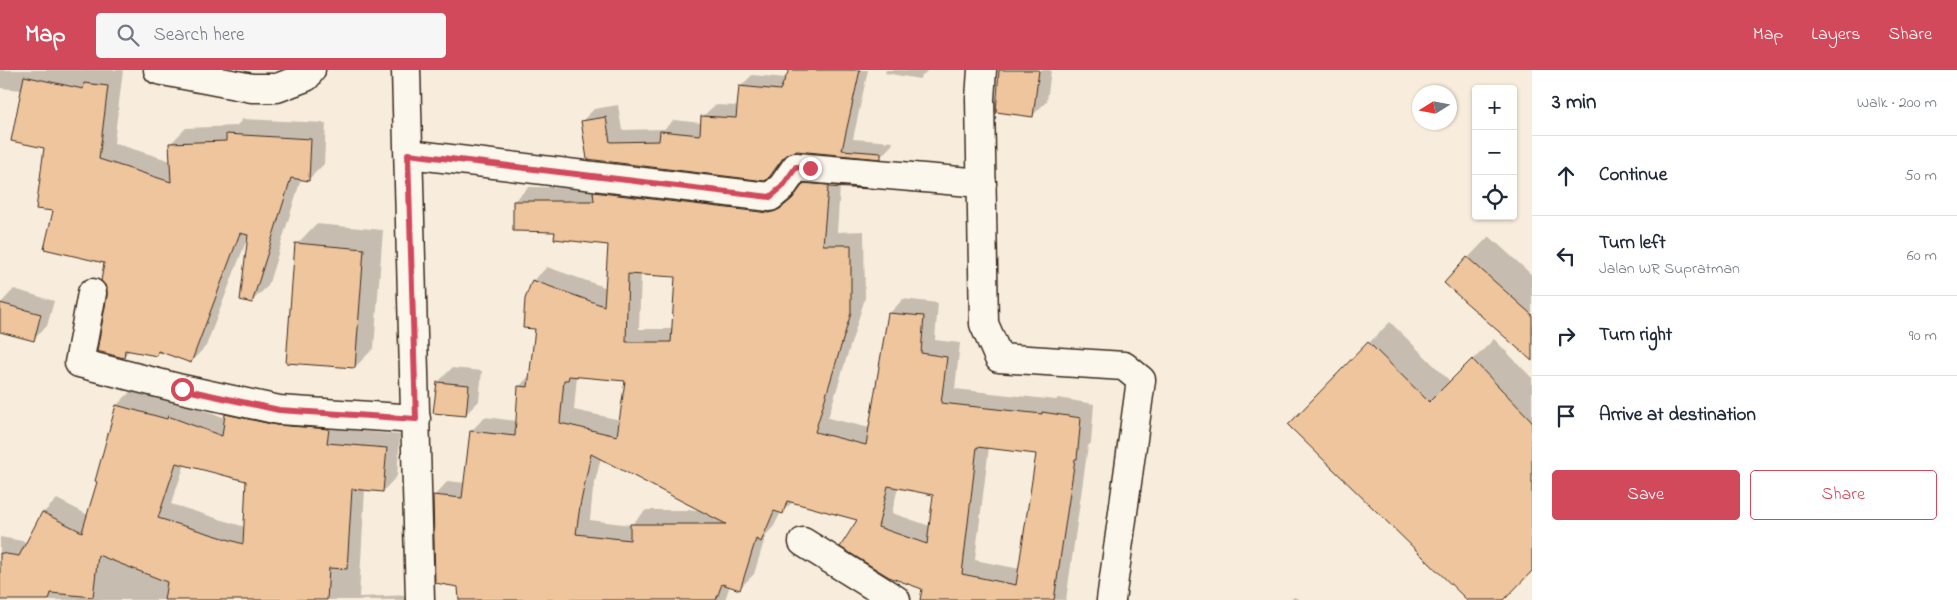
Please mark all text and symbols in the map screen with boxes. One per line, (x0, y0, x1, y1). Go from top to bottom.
search box (96, 13, 446, 58)
text: Map (25, 18, 66, 53)
icon: search (114, 21, 142, 49)
text: Search here (154, 22, 245, 49)
text: Map (1753, 22, 1783, 48)
text: Layers (1811, 22, 1861, 48)
text: Share (1889, 22, 1932, 48)
north arrow (1412, 85, 1457, 130)
map controls (1472, 85, 1517, 220)
button: + (1472, 85, 1517, 130)
text: 3 min (1552, 88, 1596, 118)
text: Walk · 200 m (1857, 91, 1937, 115)
button: − (1472, 130, 1517, 175)
route end (799, 157, 822, 180)
icon: ahead (1552, 162, 1580, 190)
text: Continue (1599, 162, 1667, 189)
text: 50 m (1905, 164, 1937, 188)
button: locate (1472, 175, 1517, 220)
text: Turn left (1599, 230, 1666, 257)
icon: left (1552, 242, 1580, 270)
text: 60 m (1907, 244, 1937, 268)
text: Jalan WR Supratman (1599, 257, 1740, 281)
icon: right (1552, 322, 1580, 350)
text: Turn right (1599, 322, 1672, 349)
text: 90 m (1909, 324, 1937, 348)
route start (171, 378, 194, 401)
icon: arrive (1552, 402, 1580, 430)
text: Arrive at destination (1599, 402, 1756, 429)
button: Save (1552, 470, 1740, 520)
button: Share (1750, 470, 1937, 520)

